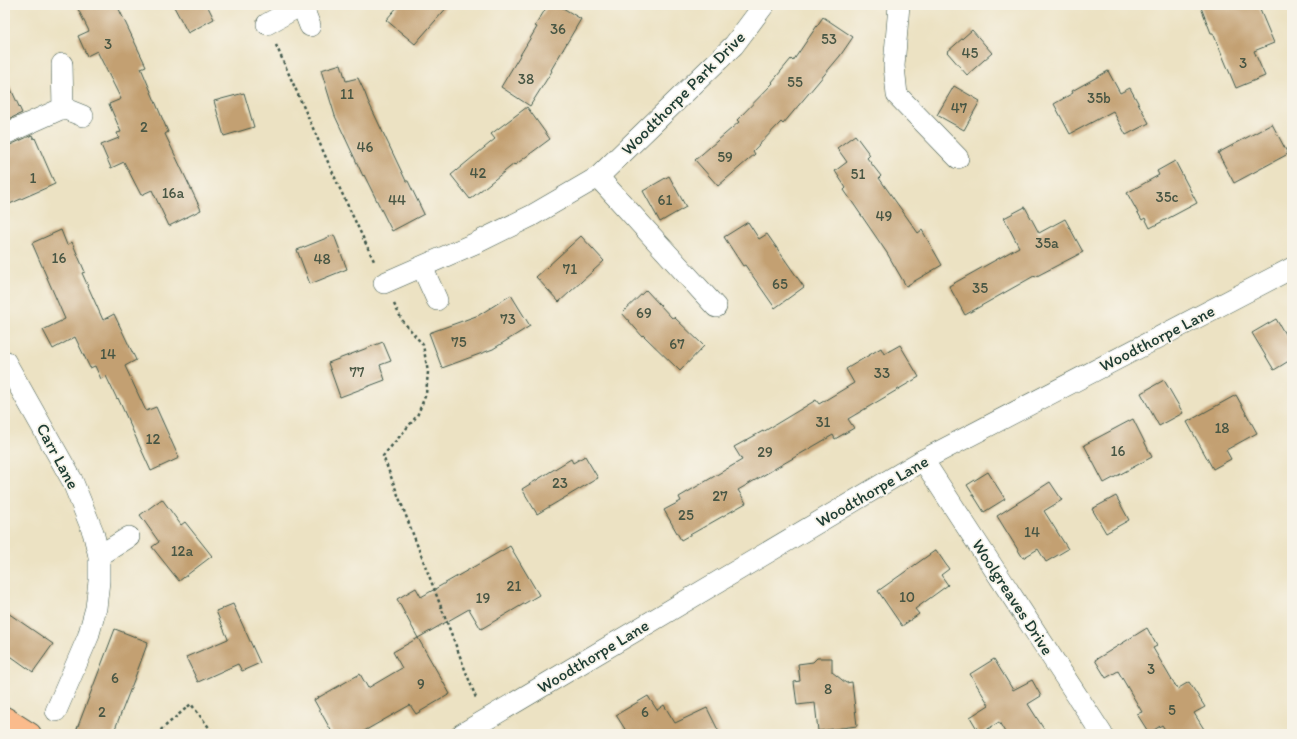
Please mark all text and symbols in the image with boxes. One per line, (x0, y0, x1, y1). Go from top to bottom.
house number: 36 (550, 20, 566, 38)
street label: Woodthorpe Park Drive (617, 27, 749, 159)
house number: 53 (821, 30, 837, 48)
house number: 3 (104, 35, 112, 53)
house number: 45 (962, 44, 979, 62)
house number: 3 (1239, 54, 1247, 72)
house number: 38 (518, 70, 534, 88)
house number: 55 (787, 73, 803, 91)
house number: 11 (340, 85, 354, 103)
house number: 35b (1087, 89, 1111, 107)
house number: 47 (951, 99, 968, 117)
house number: 2 (140, 118, 148, 136)
house number: 46 (357, 138, 374, 156)
house number: 59 (717, 148, 733, 166)
house number: 42 (470, 164, 487, 182)
house number: 51 (851, 165, 865, 183)
house number: 1 (30, 169, 37, 187)
house number: 16a (162, 184, 185, 202)
house number: 35c (1155, 188, 1179, 206)
house number: 44 (388, 191, 406, 209)
house number: 61 (658, 191, 672, 209)
house number: 49 (876, 207, 893, 225)
house number: 35a (1035, 234, 1059, 252)
house number: 16 (52, 249, 67, 267)
house number: 48 (313, 250, 331, 268)
house number: 71 (563, 260, 577, 278)
house number: 65 (772, 275, 788, 293)
house number: 35 (972, 279, 988, 297)
street label: Woodthorpe Lane (1096, 300, 1218, 376)
house number: 69 (636, 304, 652, 322)
house number: 73 (500, 310, 516, 328)
house number: 75 (451, 333, 467, 351)
house number: 67 (669, 335, 685, 353)
house number: 14 (100, 345, 116, 363)
house number: 77 (350, 363, 365, 381)
house number: 33 (874, 364, 890, 382)
house number: 31 (815, 413, 831, 431)
house number: 18 (1214, 419, 1230, 437)
street label: Carr Lane (32, 420, 84, 492)
house number: 12 (146, 430, 161, 448)
house number: 16 (1111, 442, 1126, 460)
house number: 29 (757, 443, 773, 461)
street label: Woodthorpe Lane (812, 451, 932, 531)
house number: 23 (552, 474, 568, 492)
house number: 27 (712, 487, 728, 505)
house number: 25 (678, 506, 694, 524)
house number: 14 (1024, 523, 1040, 541)
street label: Woolgreaves Drive (968, 535, 1058, 659)
house number: 12a (171, 542, 194, 560)
house number: 21 (507, 577, 521, 595)
house number: 10 (899, 588, 915, 606)
house number: 19 (476, 589, 491, 607)
street label: Woodthorpe Lane (534, 615, 652, 697)
house number: 3 (1147, 660, 1155, 678)
house number: 6 (111, 669, 119, 687)
house number: 9 (417, 675, 425, 693)
house number: 8 (824, 680, 832, 698)
house number: 5 (1168, 701, 1176, 719)
house number: 2 (98, 703, 106, 721)
house number: 6 (641, 703, 649, 721)

